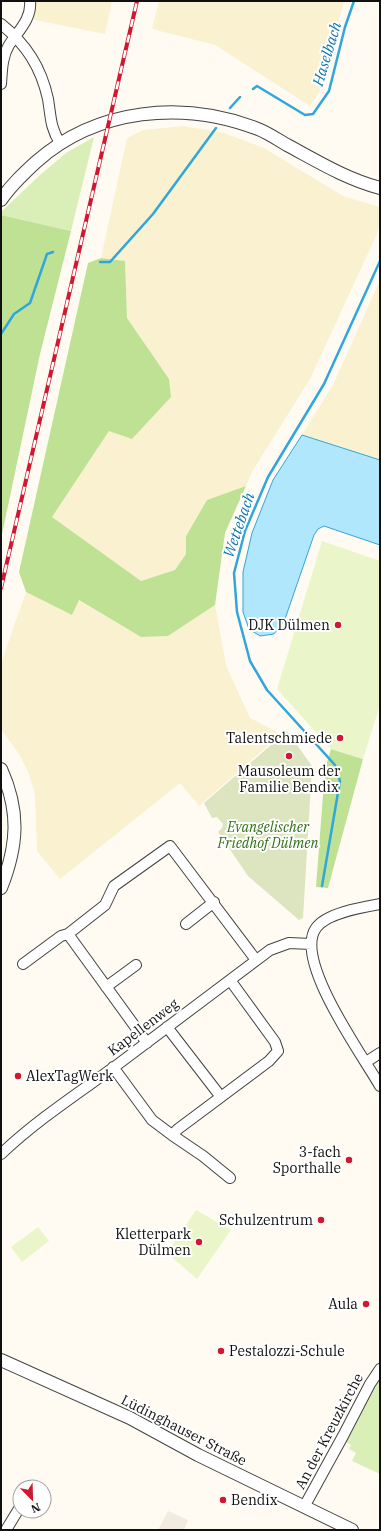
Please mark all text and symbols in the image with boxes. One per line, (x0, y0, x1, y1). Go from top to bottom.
water label: Haselbach (307, 19, 345, 89)
water label: Wettebach (219, 489, 259, 560)
place label: DJK Dülmen (248, 616, 330, 634)
marker: DJK Dülmen (333, 620, 343, 630)
place label: Talentschmiede (226, 729, 332, 747)
marker: Talentschmiede (335, 733, 345, 743)
marker: Mausoleum der Familie Bendix (284, 751, 294, 761)
place label: Mausoleum der Familie Bendix (238, 762, 341, 796)
park label: Evangelischer Friedhof Dülmen (217, 818, 318, 852)
street label: Kapellenweg (104, 994, 182, 1060)
place label: AlexTagWerk (26, 1067, 114, 1085)
marker: AlexTagWerk (13, 1071, 23, 1081)
place label: 3-fach Sporthalle (273, 1143, 341, 1177)
marker: 3-fach Sporthalle (344, 1155, 354, 1165)
place label: Schulzentrum (219, 1211, 313, 1229)
marker: Schulzentrum (316, 1215, 326, 1225)
place label: Kletterpark Dülmen (115, 1225, 192, 1259)
marker: Kletterpark Dülmen (194, 1237, 204, 1247)
place label: Aula (328, 1295, 358, 1313)
marker: Aula (361, 1299, 371, 1309)
place label: Pestalozzi-Schule (229, 1342, 345, 1360)
marker: Pestalozzi-Schule (216, 1346, 226, 1356)
street label: An der Kreuzkirche (291, 1370, 367, 1492)
street label: Lüdinghauser Straße (118, 1391, 250, 1469)
north arrow (12, 1479, 52, 1519)
place label: Bendix (231, 1491, 278, 1509)
marker: Bendix (218, 1495, 228, 1505)
text: N (29, 1500, 43, 1516)

